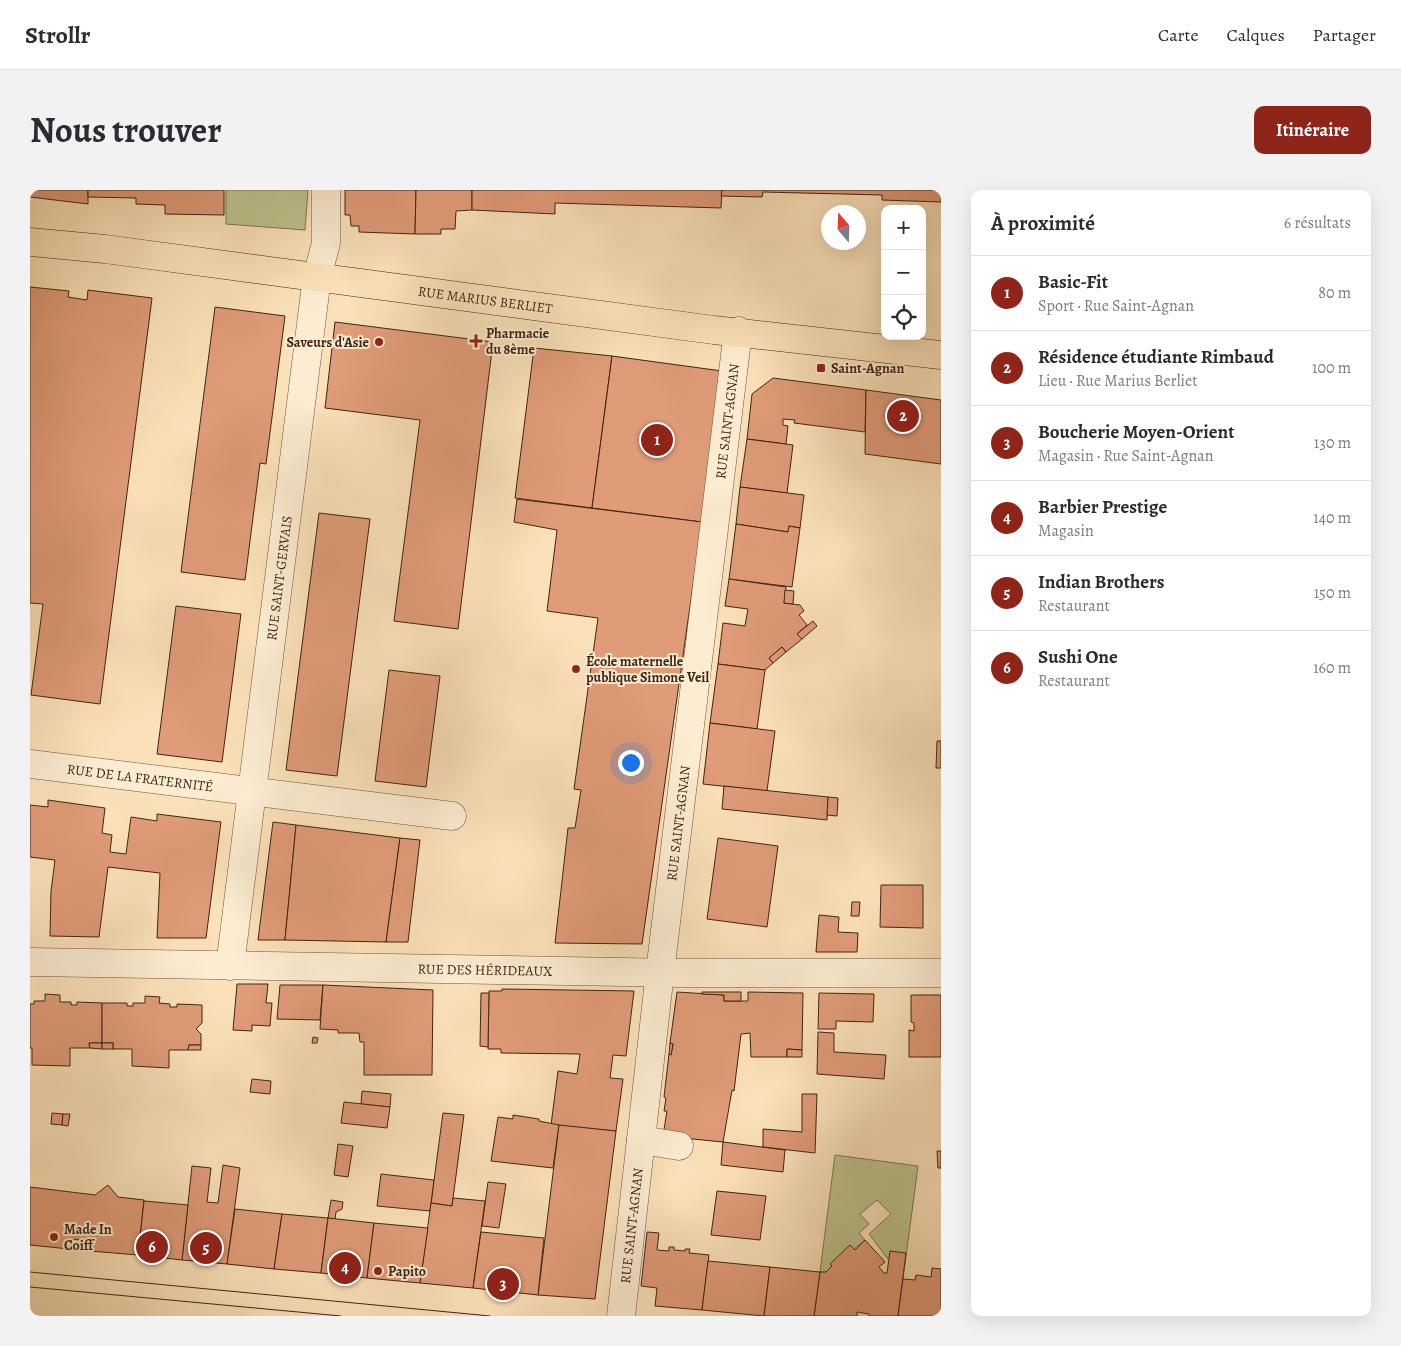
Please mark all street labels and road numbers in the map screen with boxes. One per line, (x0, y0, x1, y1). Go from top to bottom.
street label: RUE MARIUS BERLIET (417, 281, 554, 318)
street label: RUE SAINT-AGNAN (711, 362, 743, 480)
street label: RUE SAINT-GERVAIS (262, 515, 296, 642)
street label: RUE DE LA FRATERNITÉ (66, 759, 214, 796)
street label: RUE SAINT-AGNAN (662, 764, 695, 882)
street label: RUE DES HÉRIDEAUX (417, 959, 553, 980)
street label: RUE SAINT-AGNAN (615, 1167, 647, 1284)

